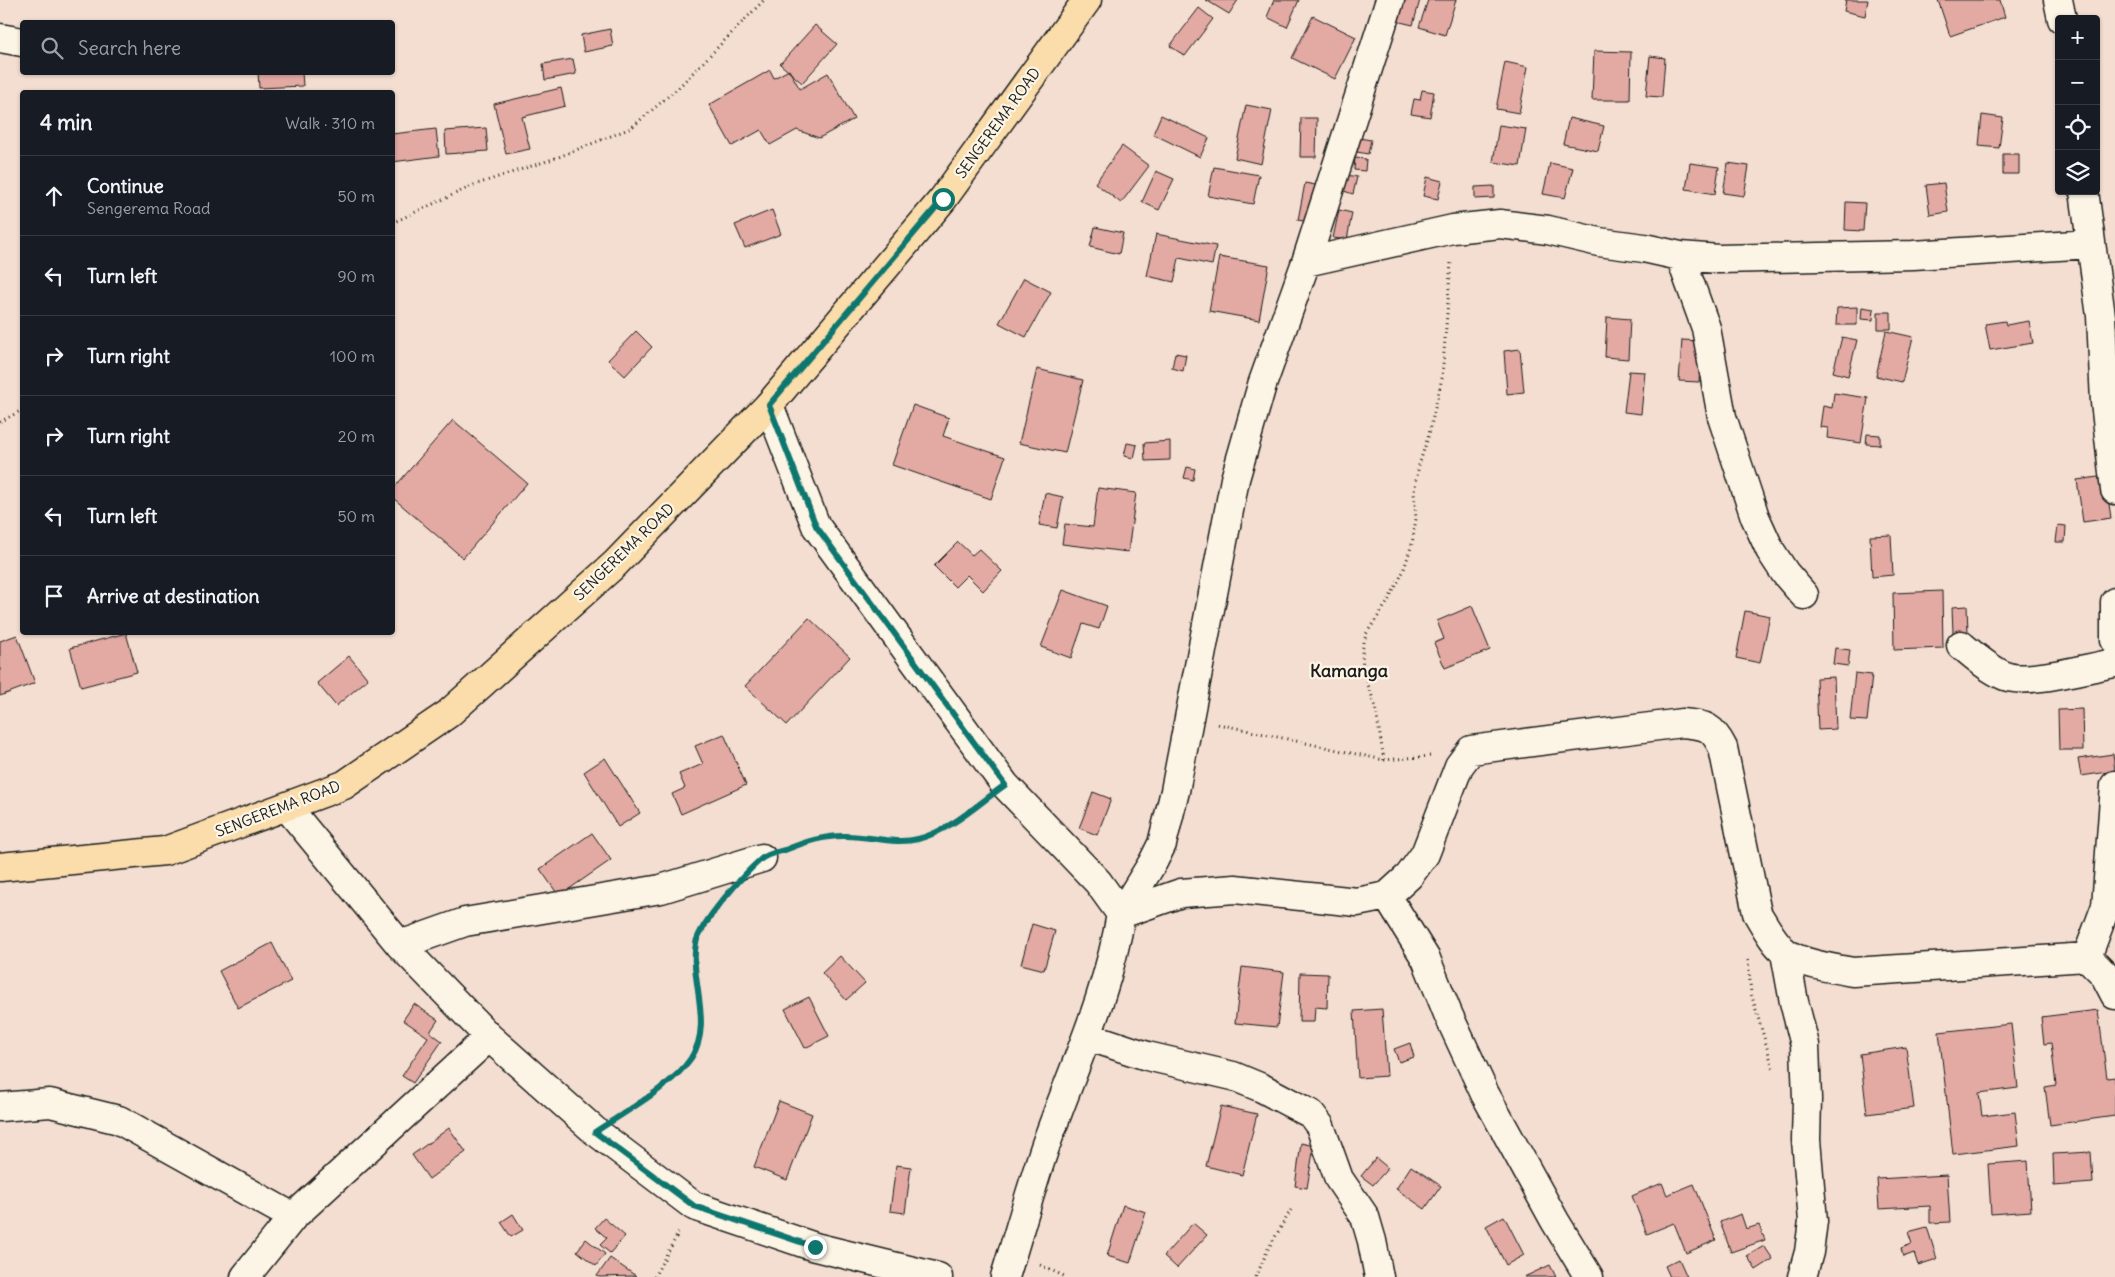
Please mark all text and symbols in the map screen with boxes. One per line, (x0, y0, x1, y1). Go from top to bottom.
map controls (2055, 15, 2100, 195)
button: + (2055, 15, 2100, 60)
search box (20, 20, 395, 75)
icon: search (38, 34, 66, 62)
text: Search here (78, 36, 181, 60)
button: − (2055, 60, 2100, 105)
street label: SENGEREMA ROAD (951, 64, 1044, 182)
button: locate (2055, 105, 2100, 150)
text: 4 min (40, 109, 92, 136)
text: Walk · 310 m (285, 113, 375, 133)
button: layers (2055, 150, 2100, 195)
text: Continue (87, 174, 164, 198)
icon: ahead (40, 182, 68, 210)
text: 50 m (337, 186, 375, 206)
route start (932, 188, 955, 211)
text: Sengerema Road (87, 198, 211, 218)
icon: left (40, 262, 68, 290)
text: Turn left (87, 264, 157, 288)
text: 90 m (337, 266, 375, 286)
icon: right (40, 342, 68, 370)
text: Turn right (87, 344, 170, 368)
text: 100 m (330, 346, 375, 366)
icon: right (40, 422, 68, 450)
text: Turn right (87, 424, 170, 448)
text: 20 m (338, 426, 375, 446)
street label: SENGEREMA ROAD (569, 499, 678, 604)
icon: left (40, 502, 68, 530)
text: Turn left (87, 504, 157, 528)
text: 50 m (337, 506, 375, 526)
icon: arrive (40, 582, 68, 610)
text: Arrive at destination (87, 584, 260, 608)
district label: Kamanga (1310, 659, 1388, 682)
street label: SENGEREMA ROAD (213, 776, 343, 841)
route end (804, 1236, 827, 1259)

